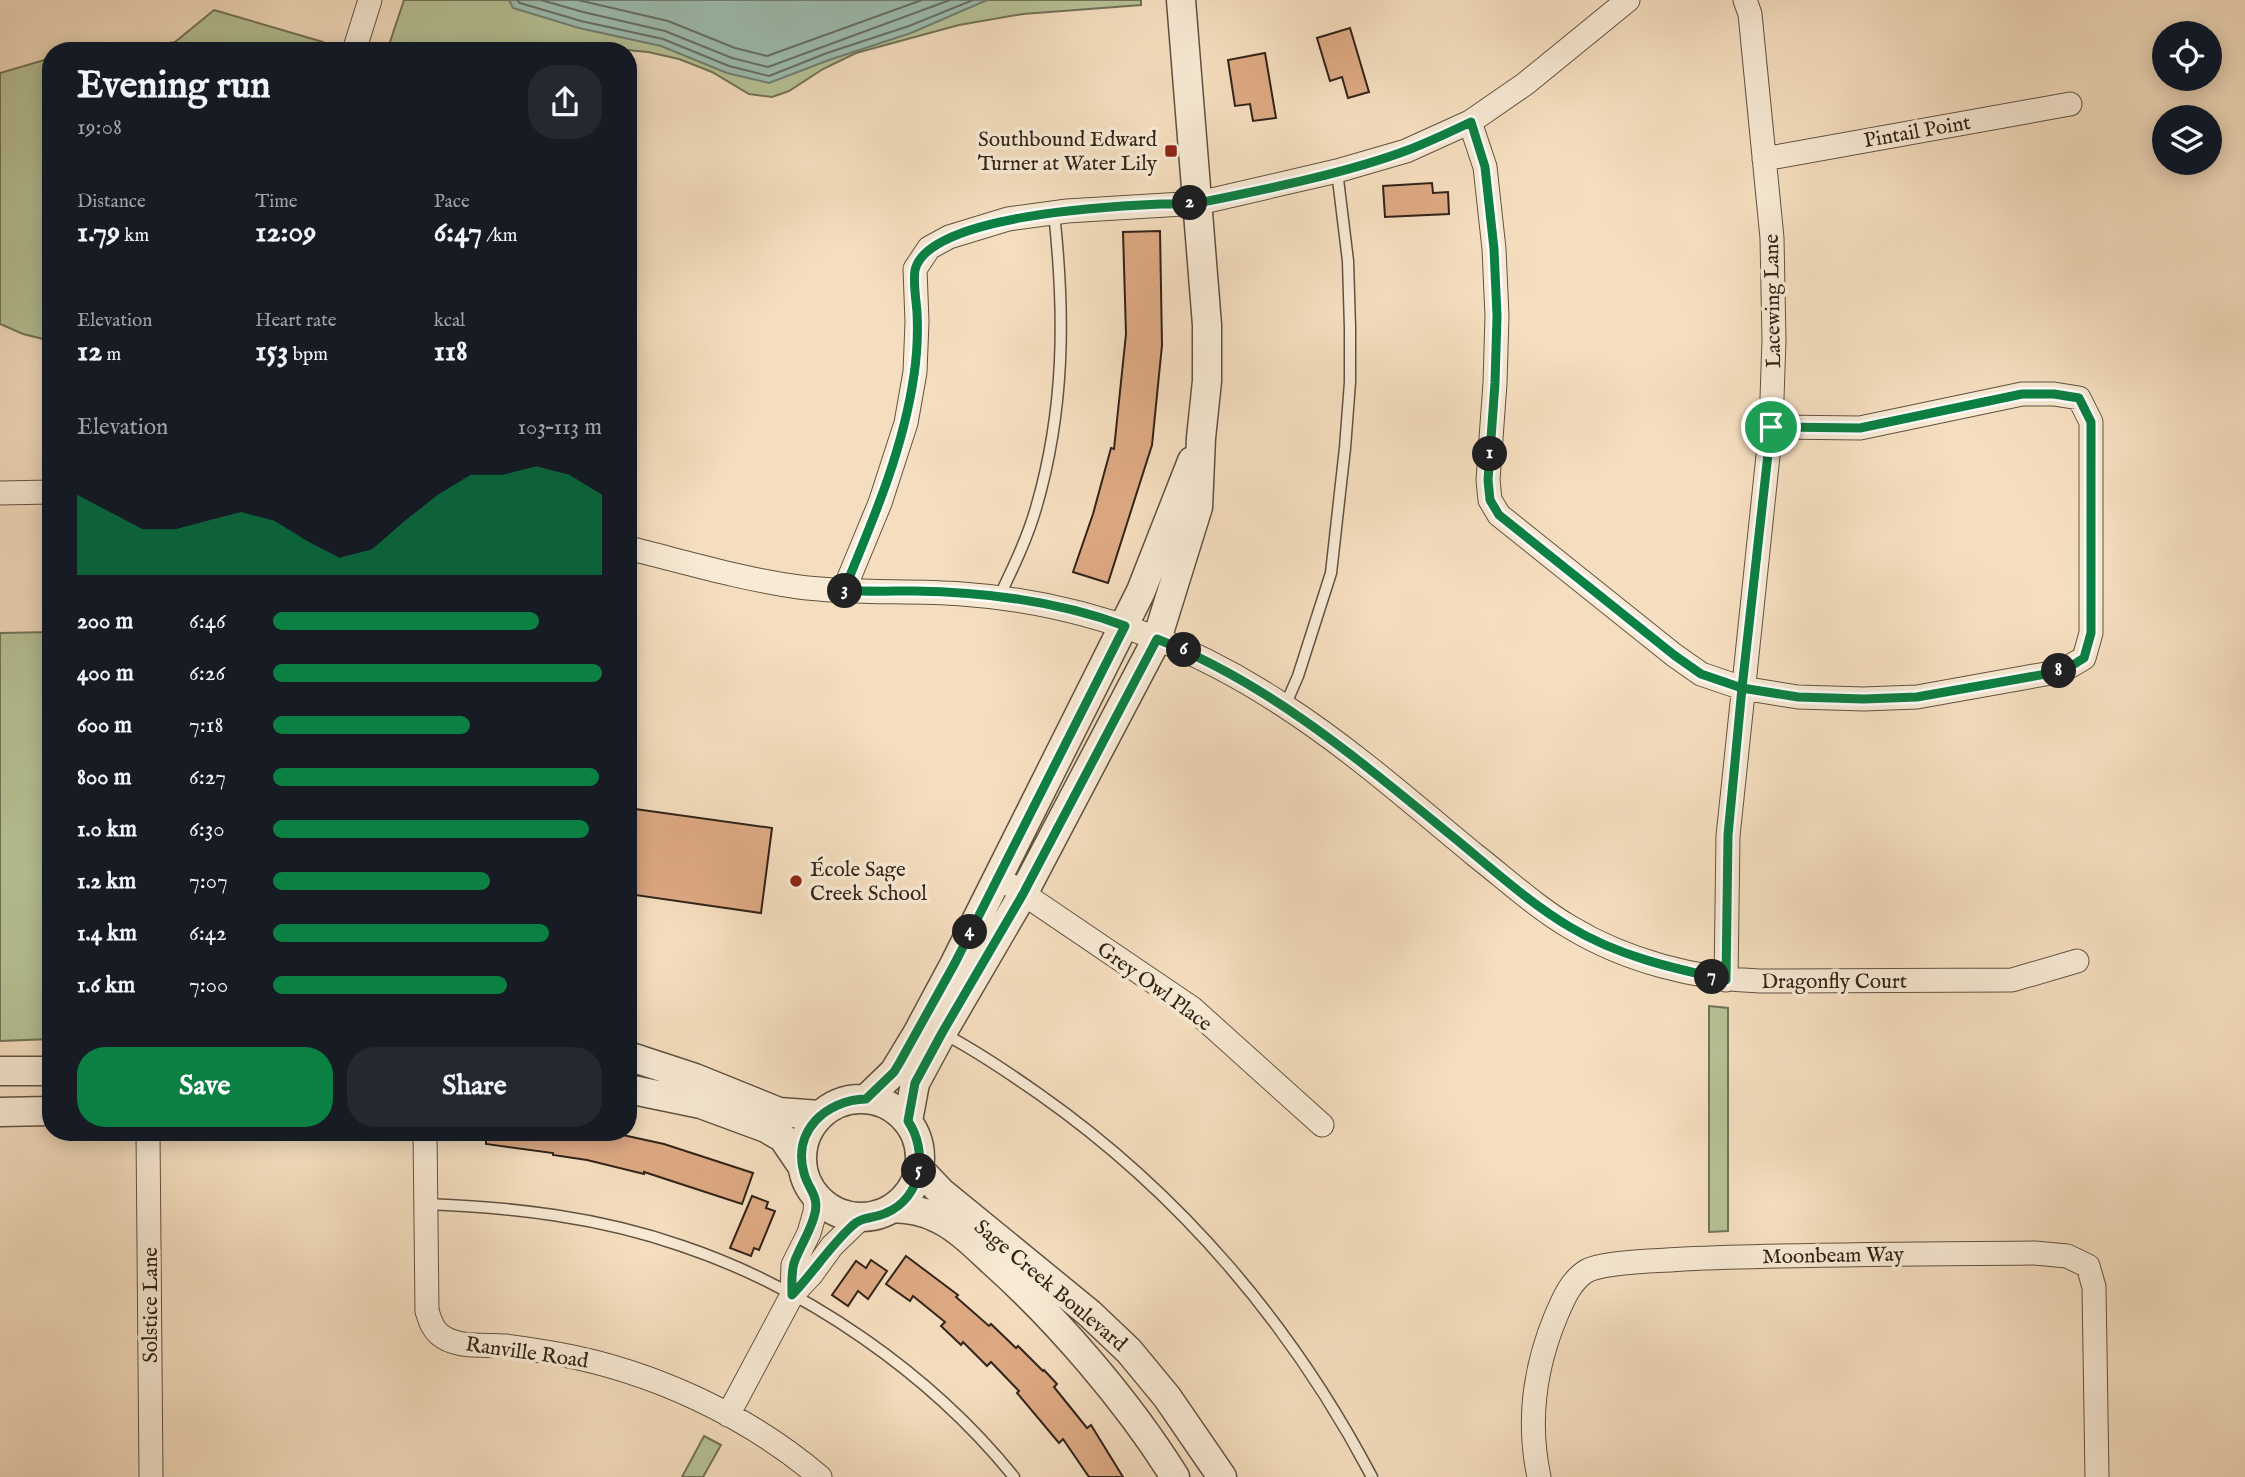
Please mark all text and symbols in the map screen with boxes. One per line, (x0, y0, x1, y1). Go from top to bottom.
map controls (2152, 21, 2222, 175)
button: locate (2152, 21, 2222, 91)
text: Evening run (77, 63, 271, 111)
button: share (528, 65, 602, 139)
button: layers (2152, 105, 2222, 175)
street label: Pintail Point (1862, 110, 1973, 155)
text: 19:08 (77, 113, 122, 142)
place label: Southbound Edward Turner at Water Lily (978, 127, 1158, 178)
marker: Southbound Edward Turner at Water Lily (1163, 143, 1179, 159)
pin: 2 (1172, 186, 1208, 220)
text: Distance (77, 190, 146, 214)
text: Time (255, 190, 298, 214)
text: Pace (434, 190, 470, 214)
text: 2 (1185, 190, 1194, 214)
text: 1.79 (77, 214, 120, 252)
text: 12:09 (255, 214, 316, 252)
text: 6:47 (434, 214, 482, 252)
text: km (120, 224, 149, 248)
text: /km (482, 224, 518, 248)
street label: Lacewing Lane (1759, 233, 1788, 368)
text: Elevation (77, 309, 152, 333)
text: Heart rate (255, 309, 336, 333)
text: kcal (434, 309, 465, 333)
text: 12 (77, 333, 102, 371)
text: 153 (255, 333, 289, 371)
text: 118 (434, 333, 468, 371)
text: m (102, 343, 121, 367)
text: bpm (289, 343, 328, 367)
pin (1741, 397, 1801, 457)
icon: arrive (1752, 408, 1790, 446)
text: Elevation (77, 413, 168, 442)
text: 103–113 m (517, 413, 602, 442)
pin: 1 (1472, 436, 1508, 472)
text: 1 (1486, 441, 1493, 465)
pin: 3 (828, 574, 862, 608)
text: 3 (841, 578, 848, 602)
text: 200 m (77, 607, 133, 636)
text: 6:46 (189, 607, 226, 636)
pin: 6 (1166, 632, 1202, 668)
text: 6 (1179, 637, 1188, 661)
pin: 8 (2042, 654, 2076, 688)
text: 8 (2055, 658, 2062, 682)
text: 400 m (77, 659, 134, 688)
text: 6:26 (189, 659, 225, 688)
text: 600 m (77, 711, 132, 740)
text: 7:18 (189, 711, 223, 740)
text: 800 m (77, 763, 131, 792)
text: 6:27 (189, 763, 226, 792)
text: 1.0 km (77, 815, 137, 844)
text: 6:30 (189, 815, 225, 844)
place label: École Sage Creek School (810, 856, 927, 908)
text: 1.2 km (77, 867, 136, 896)
text: 7:07 (189, 867, 228, 896)
marker: École Sage Creek School (788, 873, 804, 889)
pin: 4 (953, 914, 988, 950)
text: 1.4 km (77, 919, 137, 948)
text: 6:42 (189, 919, 227, 948)
text: 4 (965, 919, 974, 943)
street label: Grey Owl Place (1091, 936, 1217, 1038)
pin: 7 (1694, 960, 1730, 995)
text: 7 (1707, 964, 1716, 988)
street label: Dragonfly Court (1761, 969, 1907, 996)
text: 1.6 km (77, 971, 135, 1000)
text: 7:00 (189, 971, 228, 1000)
button: Save (77, 1047, 333, 1127)
button: Share (347, 1047, 602, 1127)
pin: 5 (902, 1154, 936, 1188)
text: 5 (915, 1158, 922, 1182)
street label: Sage Creek Boulevard (968, 1214, 1133, 1359)
street label: Moonbeam Way (1762, 1242, 1905, 1271)
street label: Solstice Lane (138, 1247, 165, 1363)
street label: Ranville Road (464, 1331, 591, 1376)

